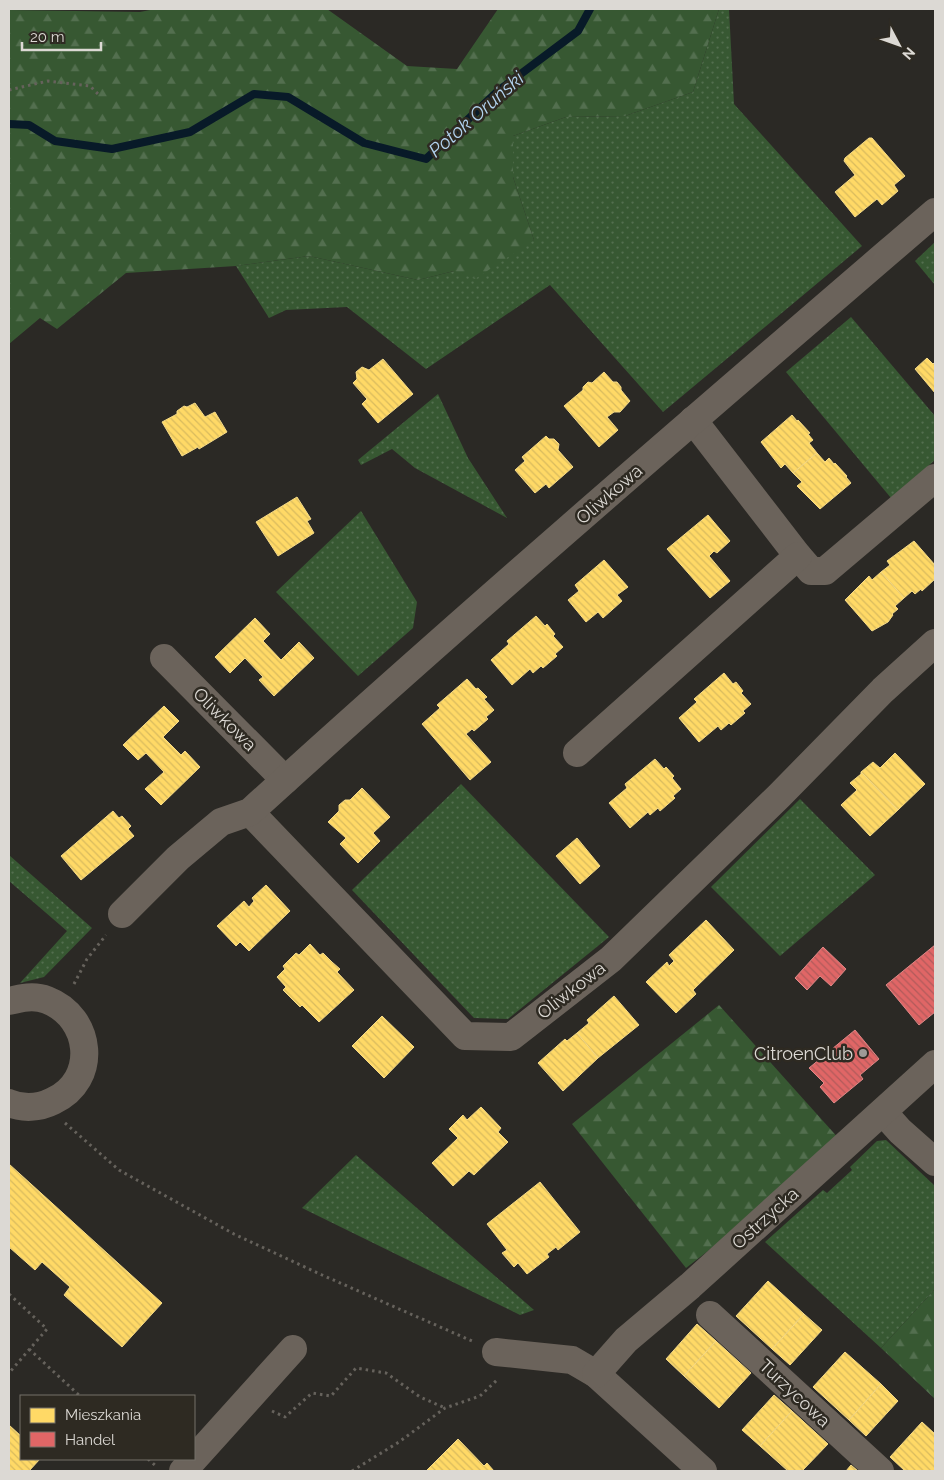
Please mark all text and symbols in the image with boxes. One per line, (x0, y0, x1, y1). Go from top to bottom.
scale bar (22, 20, 101, 52)
north arrow (874, 20, 924, 70)
text: 20 m (30, 28, 65, 46)
text: N (899, 44, 918, 63)
water label: Potok Oruński (424, 66, 529, 161)
street label: Oliwkowa (572, 460, 646, 528)
street label: Oliwkowa (189, 683, 261, 755)
street label: Oliwkowa (533, 957, 609, 1023)
place label: CitroenClub (754, 1043, 853, 1064)
marker: CitroenClub (857, 1047, 869, 1059)
street label: Ostrzycka (727, 1183, 803, 1253)
street label: Turzycowa (755, 1355, 835, 1431)
legend (20, 1395, 195, 1460)
text: Mieszkania (65, 1406, 141, 1424)
text: Handel (65, 1431, 116, 1449)

